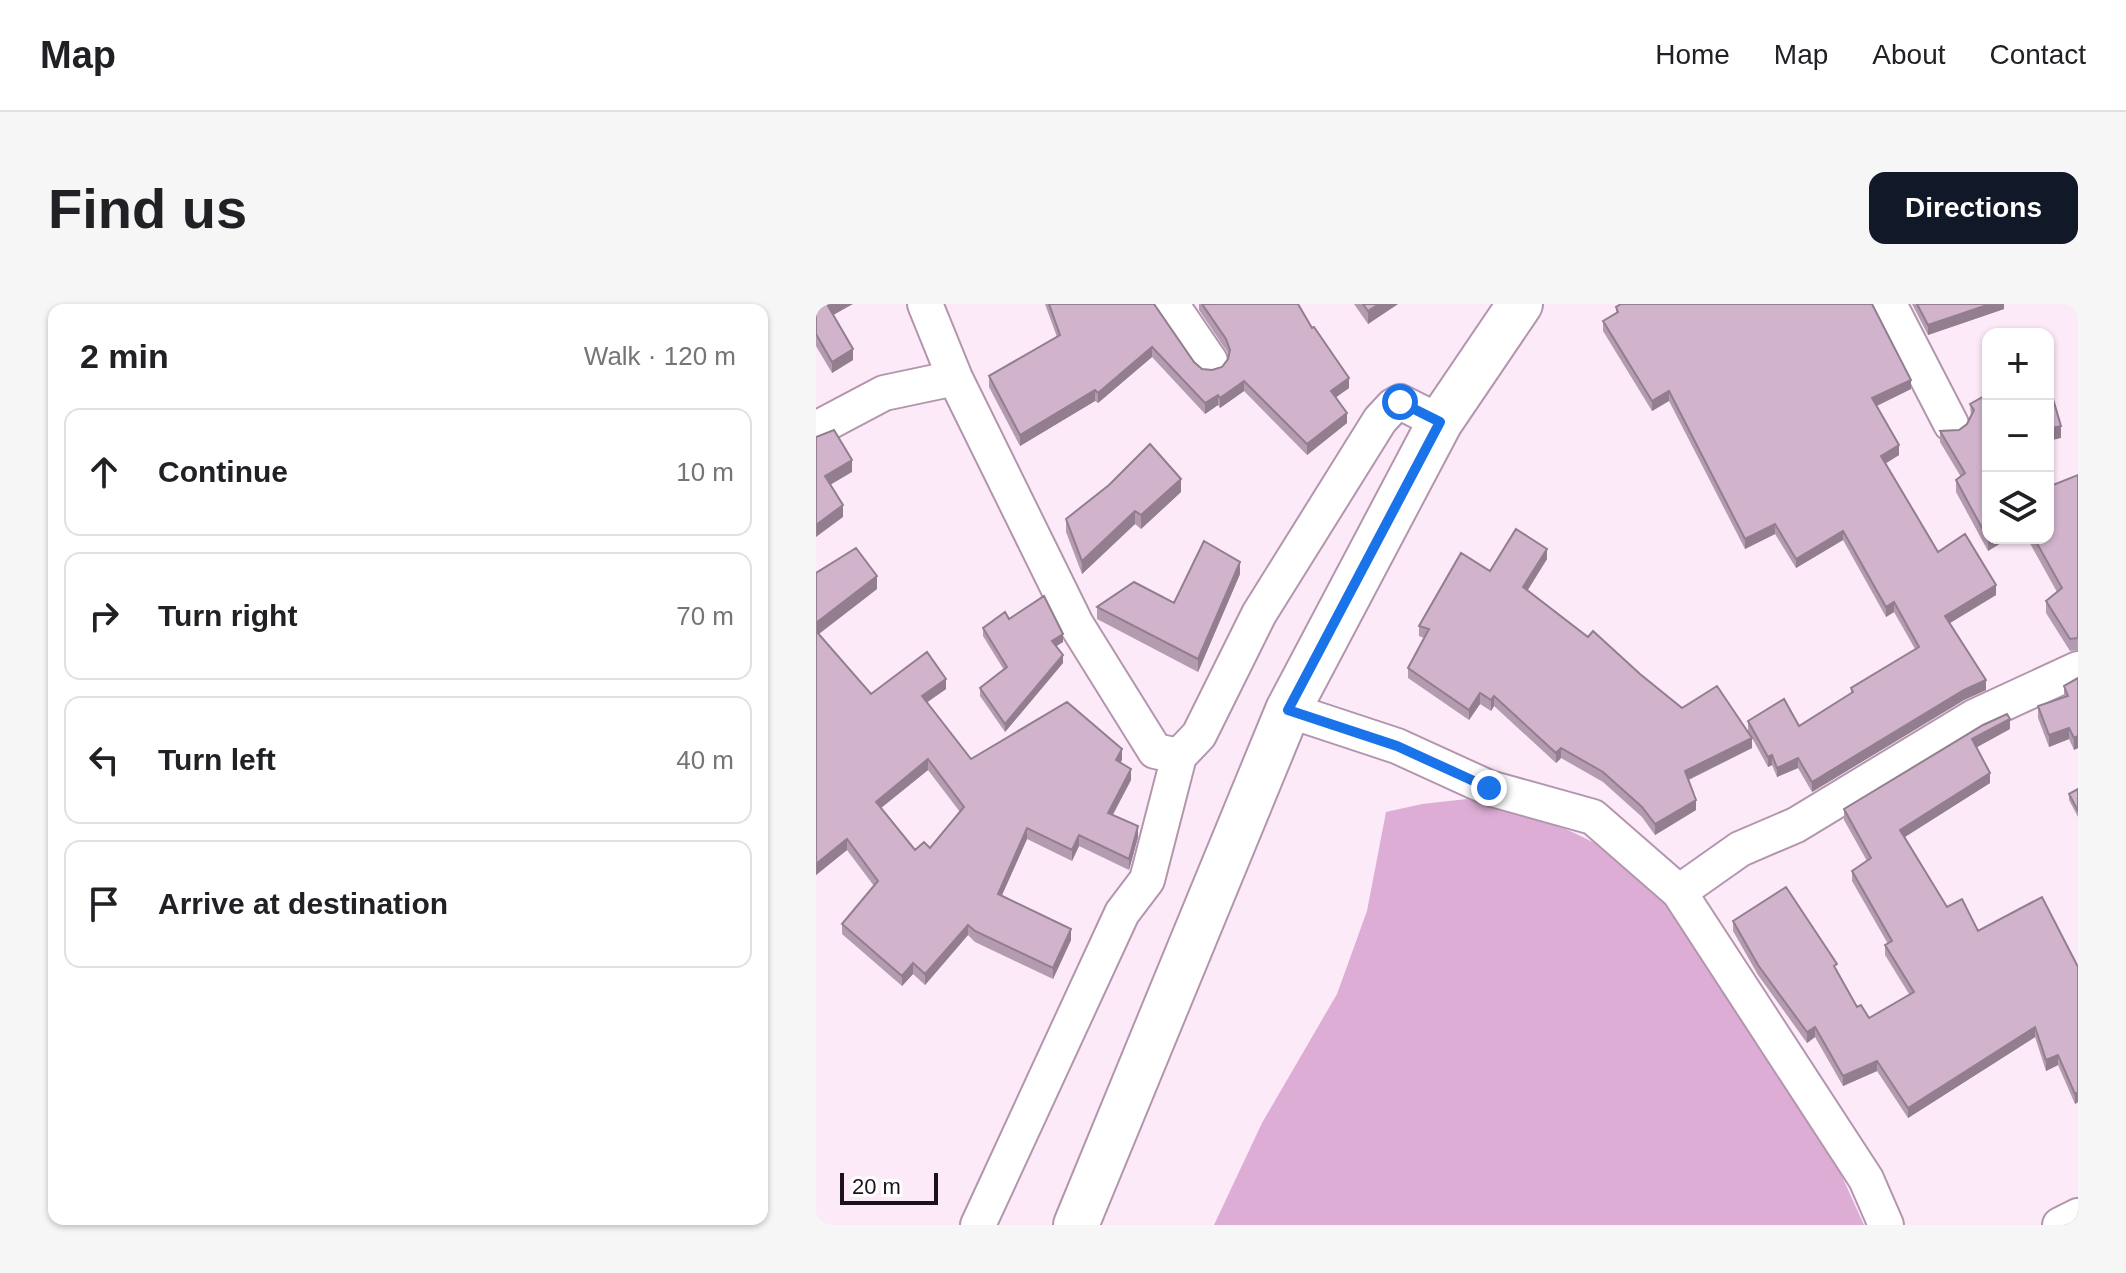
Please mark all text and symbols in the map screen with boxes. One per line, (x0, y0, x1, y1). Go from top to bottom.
text: Map (40, 34, 116, 76)
text: Home (1655, 39, 1730, 70)
text: Map (1774, 39, 1828, 70)
text: About (1872, 39, 1946, 70)
text: Contact (1990, 39, 2086, 70)
button: Directions (1869, 172, 2078, 244)
text: Find us (48, 177, 247, 240)
map controls (1982, 328, 2054, 544)
button: + (1982, 328, 2054, 400)
text: 2 min (80, 337, 169, 375)
text: Walk · 120 m (584, 341, 736, 371)
route start (1382, 384, 1418, 420)
button: − (1982, 400, 2054, 472)
icon: ahead (82, 450, 126, 494)
text: Continue (158, 455, 288, 488)
text: 10 m (676, 457, 734, 487)
button: layers (1982, 472, 2054, 544)
icon: right (82, 594, 126, 638)
text: Turn right (158, 599, 297, 632)
text: 70 m (676, 601, 734, 631)
icon: left (82, 738, 126, 782)
text: Turn left (158, 743, 276, 776)
text: 40 m (676, 745, 734, 775)
route end (1471, 770, 1507, 806)
icon: arrive (82, 882, 126, 926)
text: Arrive at destination (158, 887, 448, 920)
scale bar (840, 1169, 938, 1205)
text: 20 m (852, 1174, 901, 1199)

